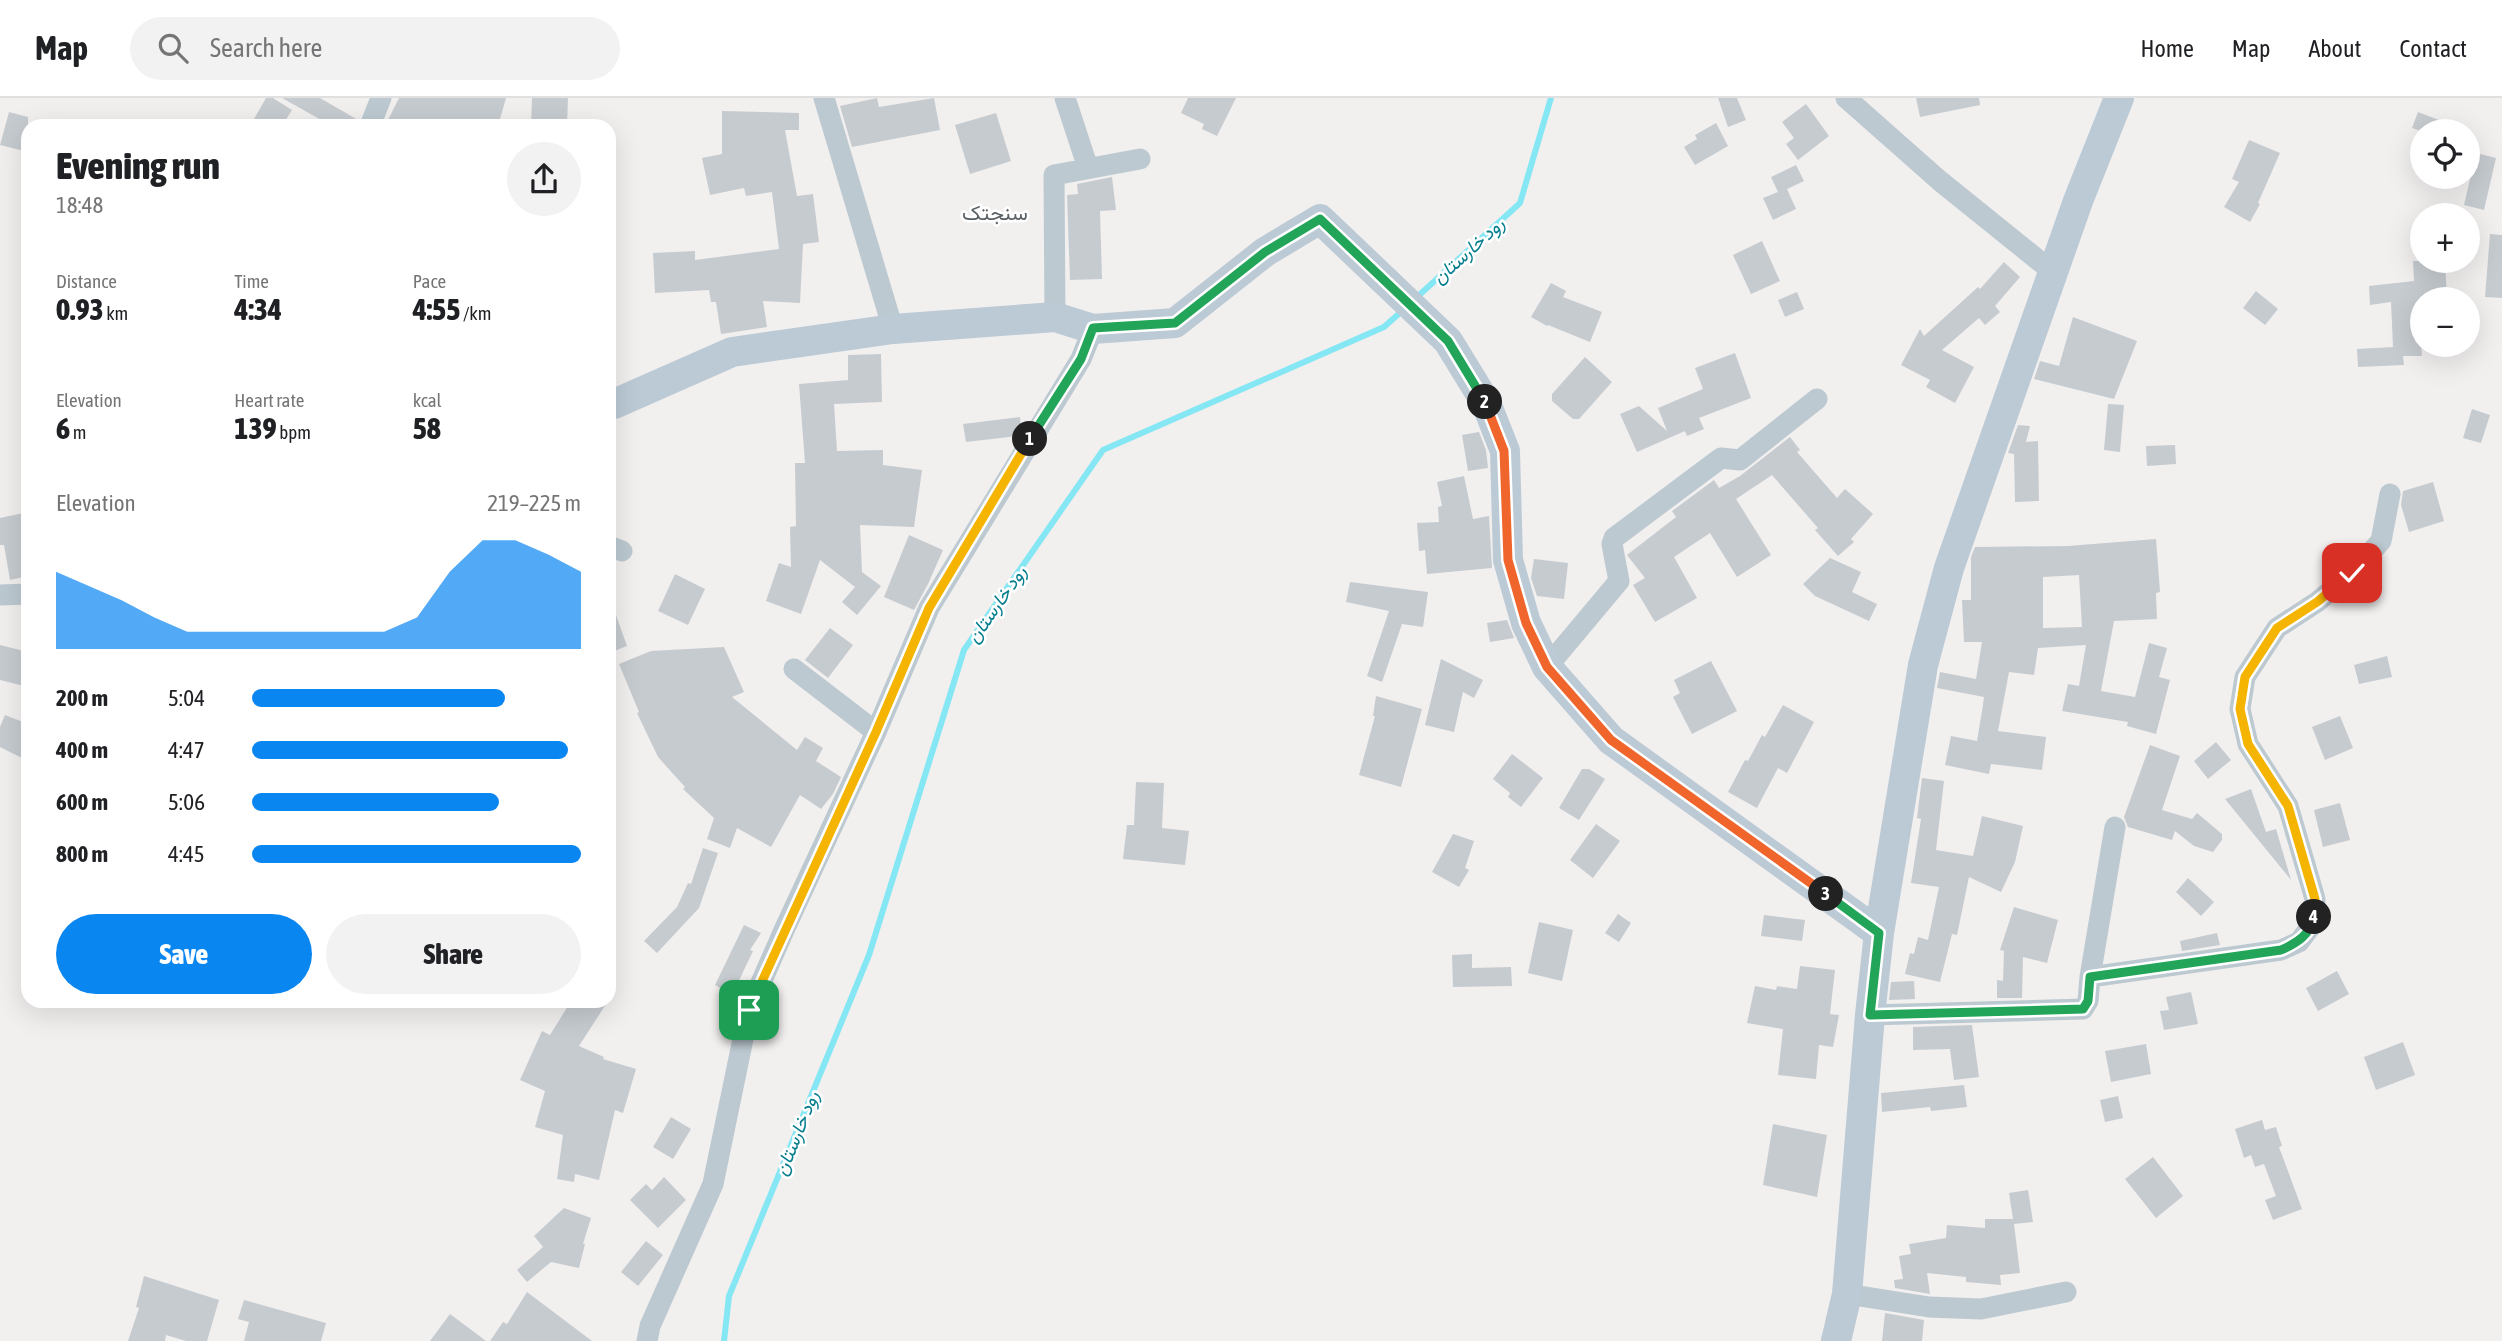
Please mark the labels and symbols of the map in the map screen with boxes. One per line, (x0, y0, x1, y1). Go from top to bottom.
district label: سنجتک (962, 200, 1028, 225)
water label: رود خارستان (1428, 212, 1510, 289)
pin: 2 (1468, 384, 1502, 420)
pin: 1 (1012, 422, 1048, 456)
pin (2322, 543, 2382, 603)
water label: رود خارستان (961, 561, 1032, 647)
pin: 3 (1808, 876, 1843, 912)
pin: 4 (2296, 900, 2332, 934)
pin (719, 980, 779, 1040)
water label: رود خارستان (769, 1087, 824, 1179)

